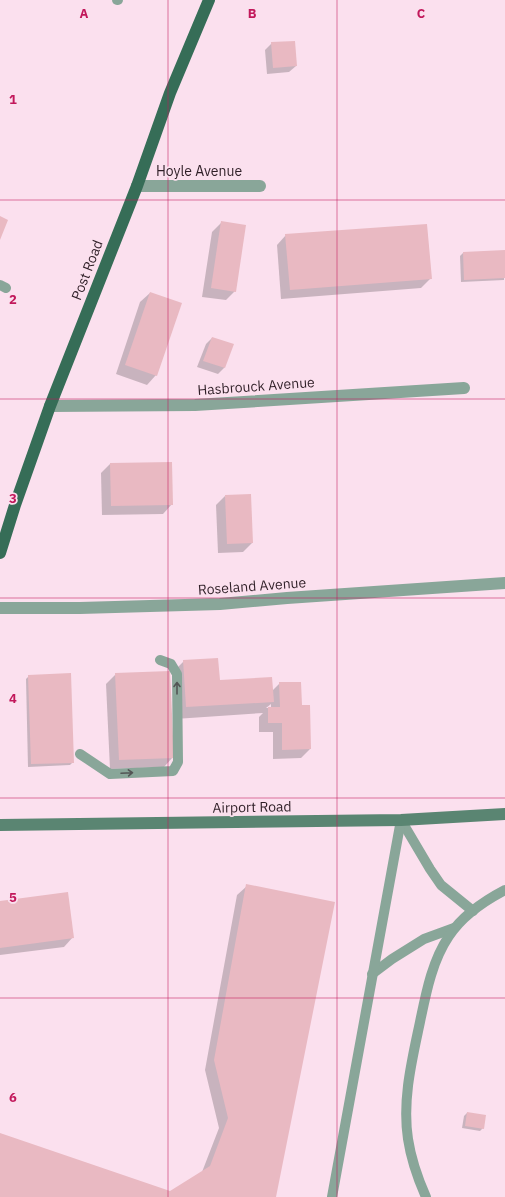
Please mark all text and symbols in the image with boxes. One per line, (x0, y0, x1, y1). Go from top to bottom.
text: A (80, 5, 89, 22)
text: B (248, 5, 257, 22)
text: C (417, 5, 426, 22)
text: 1 (9, 91, 17, 108)
street label: Hoyle Avenue (156, 162, 242, 180)
street label: Post Road (67, 237, 107, 303)
text: 2 (9, 291, 17, 308)
street label: Hasbrouck Avenue (197, 373, 316, 399)
text: 3 (9, 490, 17, 507)
street label: Roseland Avenue (197, 573, 307, 599)
one-way arrow (173, 682, 181, 695)
text: 4 (9, 690, 17, 707)
one-way arrow (120, 770, 133, 777)
street label: Airport Road (212, 797, 292, 817)
text: 5 (9, 889, 17, 906)
text: 6 (9, 1089, 17, 1106)

